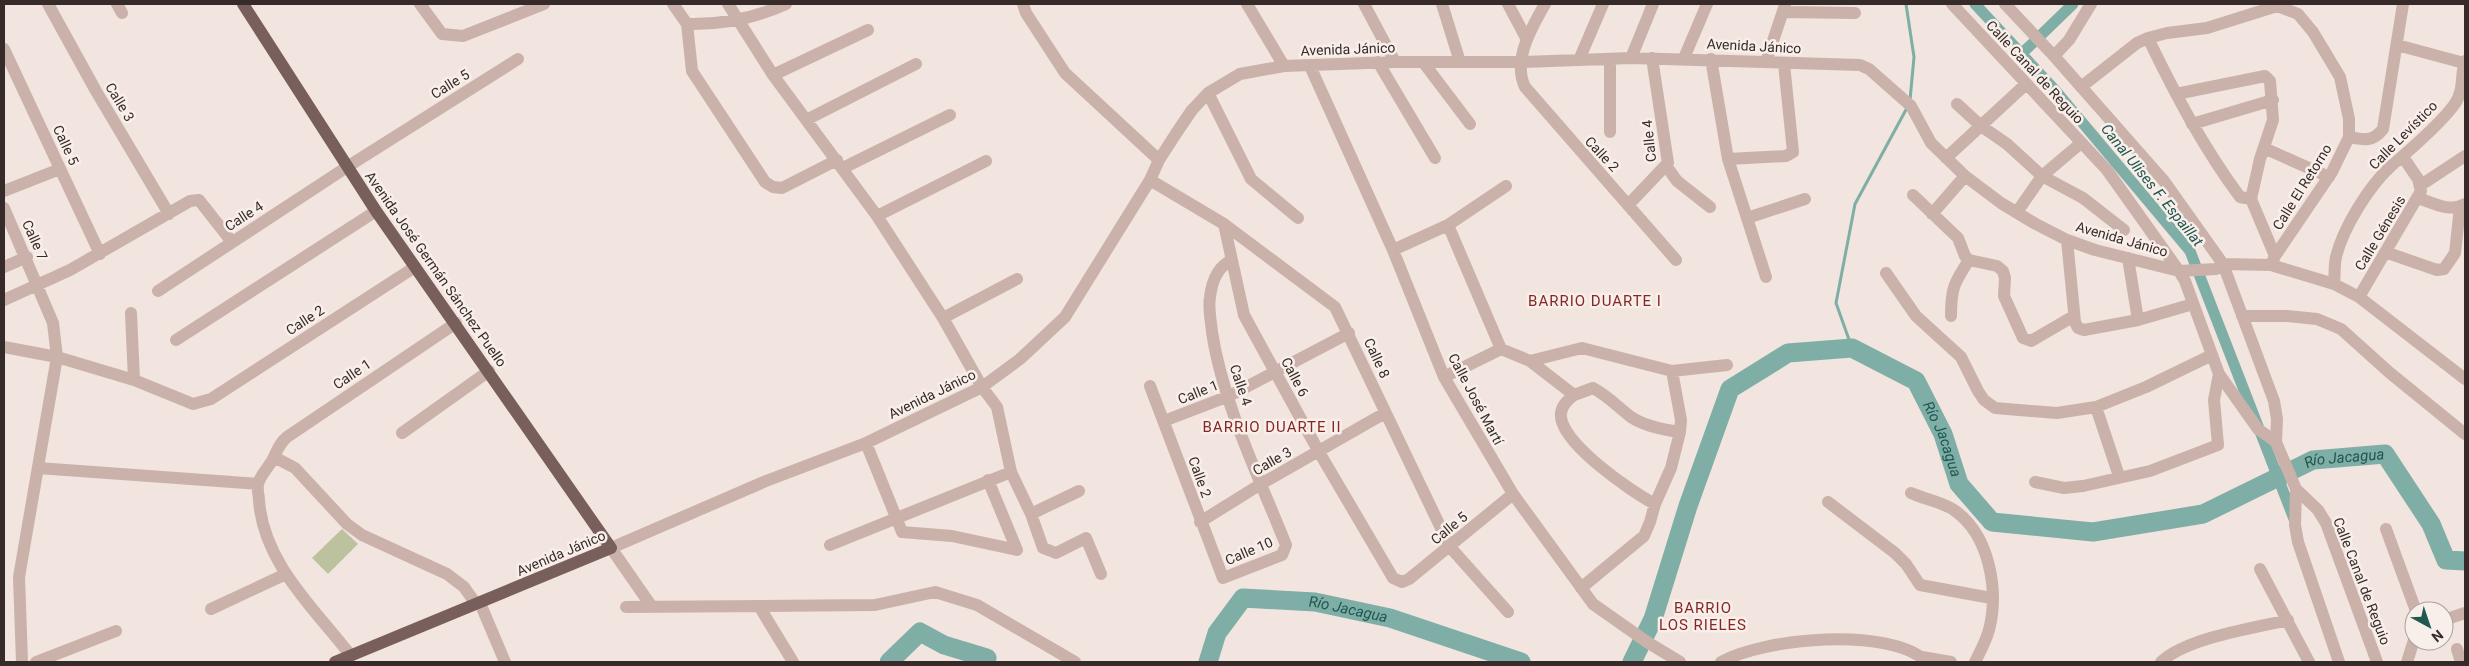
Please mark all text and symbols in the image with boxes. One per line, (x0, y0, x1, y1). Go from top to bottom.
street label: Calle Canal de Reguio (1983, 17, 2087, 127)
street label: Avenida Jánico (1706, 36, 1802, 56)
street label: Avenida Jánico (1300, 39, 1396, 59)
street label: Calle 5 (428, 66, 472, 102)
street label: Calle 3 (102, 80, 138, 124)
street label: Calle Levístico (2365, 97, 2441, 173)
street label: Calle 4 (1639, 119, 1659, 163)
water label: Canal Ulises F. Espaillat (2097, 120, 2207, 250)
street label: Calle 5 (50, 122, 82, 168)
street label: Calle 2 (1582, 133, 1622, 175)
street label: Calle El Retorno (2269, 141, 2335, 233)
street label: Avenida José Germán Sánchez Puello (362, 168, 510, 370)
street label: Calle Génesis (2351, 193, 2409, 273)
street label: Calle 4 (222, 198, 266, 234)
street label: Calle 7 (19, 217, 51, 263)
street label: Avenida Jánico (2074, 218, 2170, 260)
district label: BARRIO DUARTE I (1528, 292, 1662, 310)
street label: Calle 2 (283, 302, 327, 338)
street label: Calle 8 (1361, 335, 1393, 381)
street label: Calle José Martí (1445, 351, 1507, 448)
street label: Calle 6 (1278, 355, 1312, 400)
street label: Calle 1 (330, 356, 374, 392)
street label: Calle 4 (1227, 362, 1255, 408)
street label: Avenida Jánico (886, 366, 978, 422)
street label: Calle 1 (1175, 377, 1221, 407)
water label: Río Jacagua (1919, 398, 1965, 479)
district label: BARRIO DUARTE II (1203, 418, 1341, 436)
street label: Calle 3 (1250, 443, 1294, 479)
water label: Río Jacagua (2301, 445, 2385, 472)
street label: Calle 2 (1185, 454, 1215, 500)
street label: Calle 5 (1428, 508, 1471, 548)
street label: Calle Canal de Reguio (2330, 515, 2394, 647)
street label: Avenida Jánico (514, 527, 608, 579)
street label: Calle 10 (1223, 534, 1275, 568)
water label: Río Jacagua (1308, 593, 1389, 626)
district label: BARRIO LOS RIELES (1659, 599, 1747, 634)
north arrow (2404, 601, 2454, 651)
text: N (2428, 627, 2446, 645)

